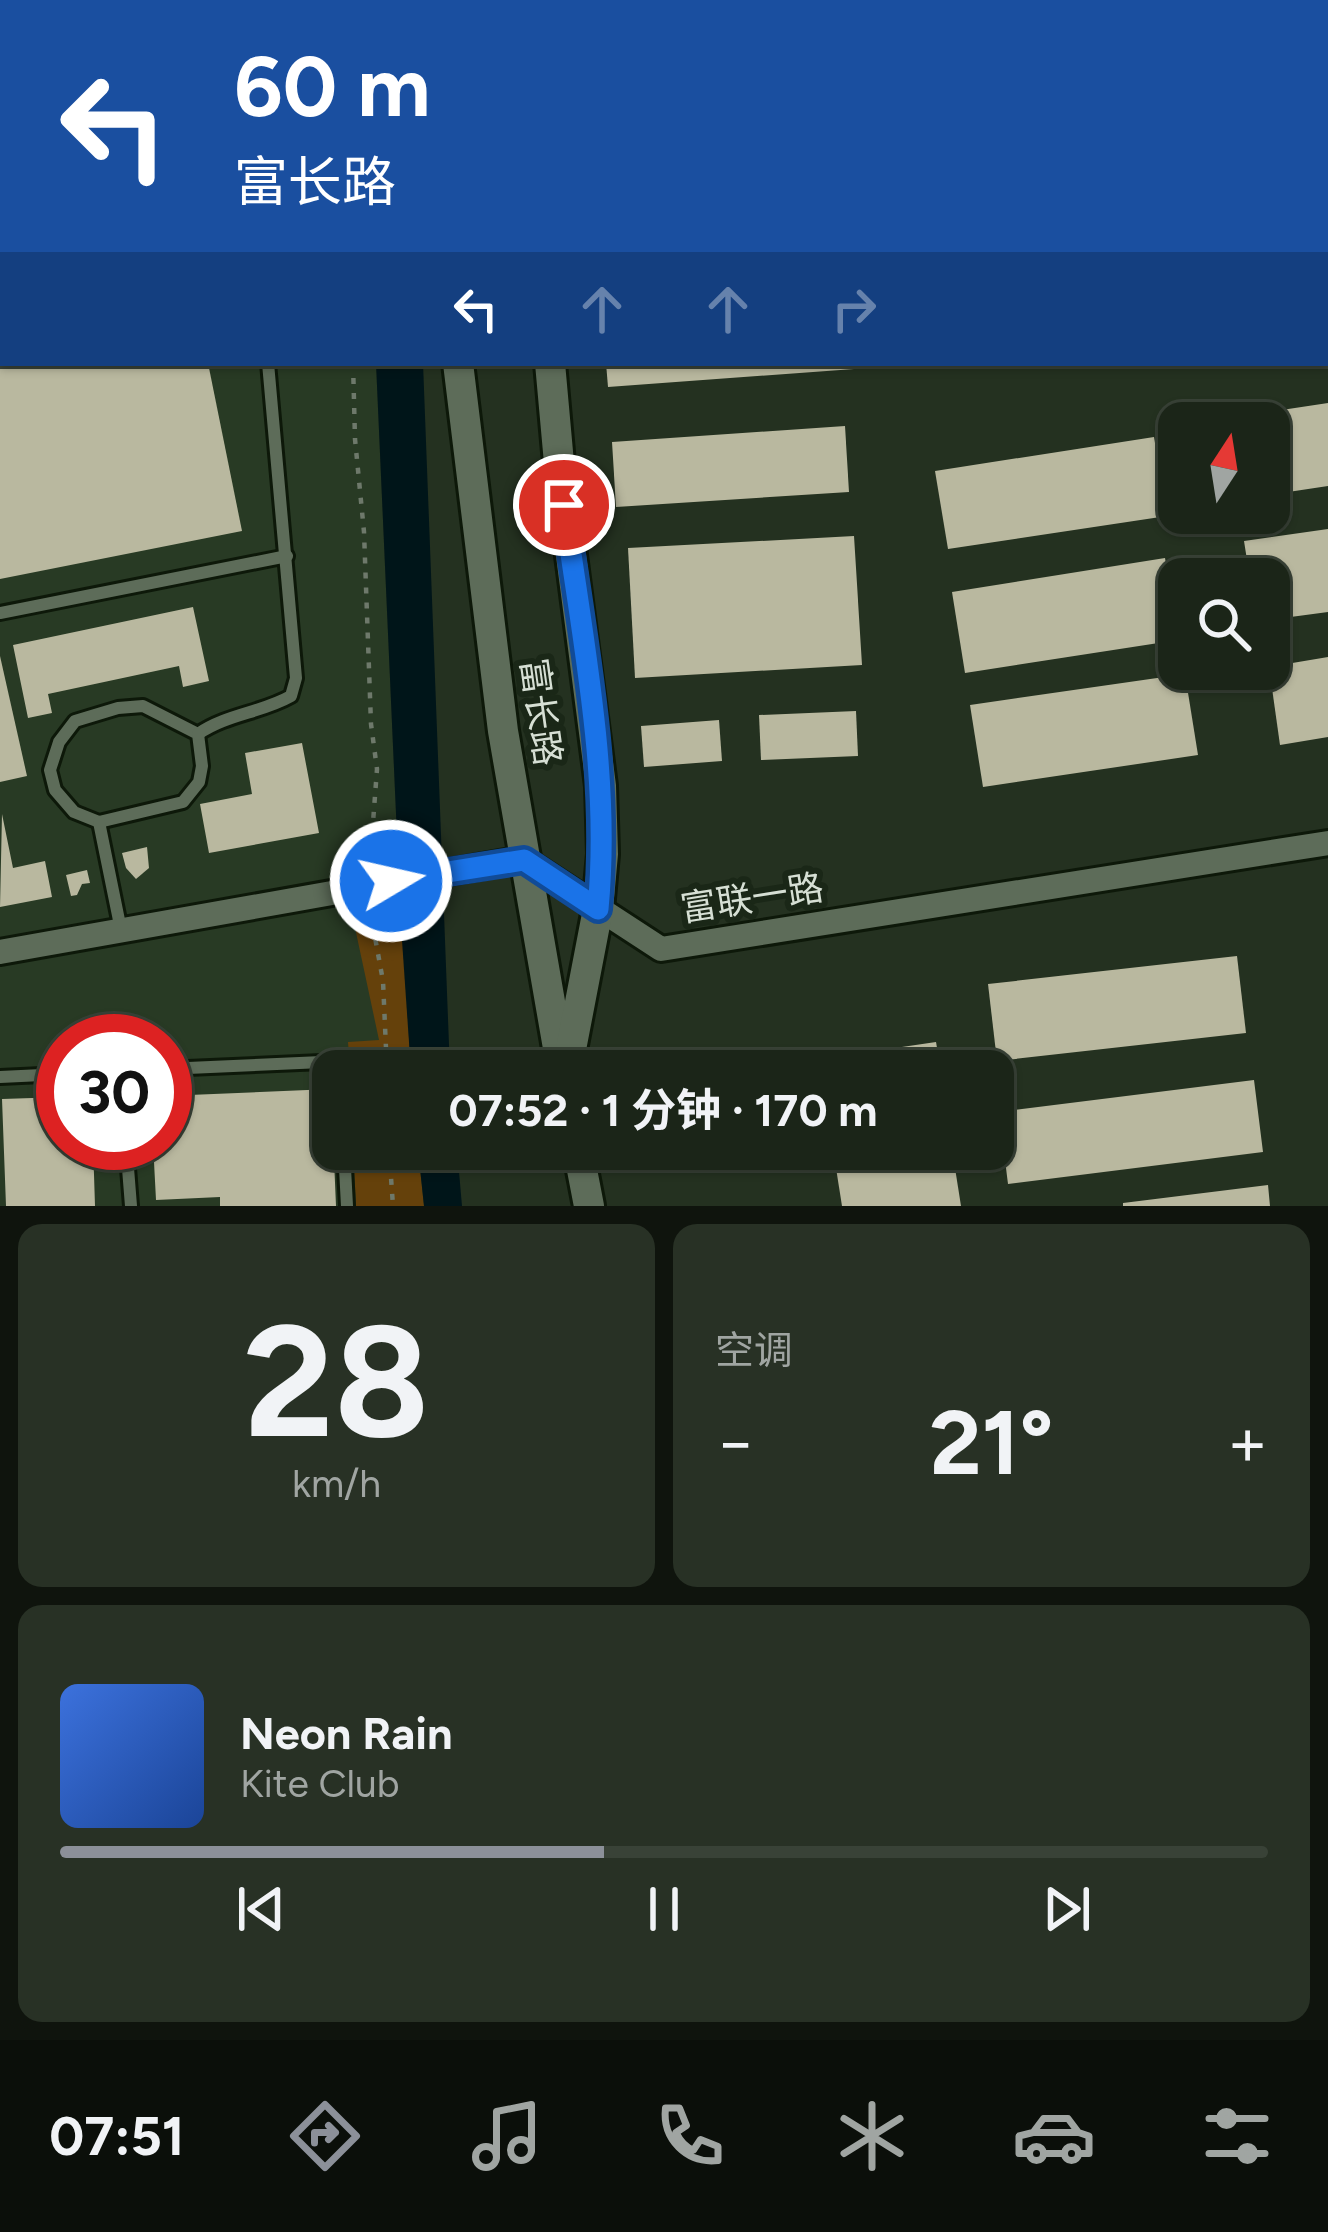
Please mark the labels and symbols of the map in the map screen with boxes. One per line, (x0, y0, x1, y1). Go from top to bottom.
north arrow (1158, 402, 1290, 534)
pin (513, 454, 615, 556)
street label: 富长路 (512, 656, 570, 768)
position arrow (328, 818, 454, 944)
street label: 富联一路 (678, 866, 826, 930)
speed limit sign: 30 (36, 1014, 192, 1170)

